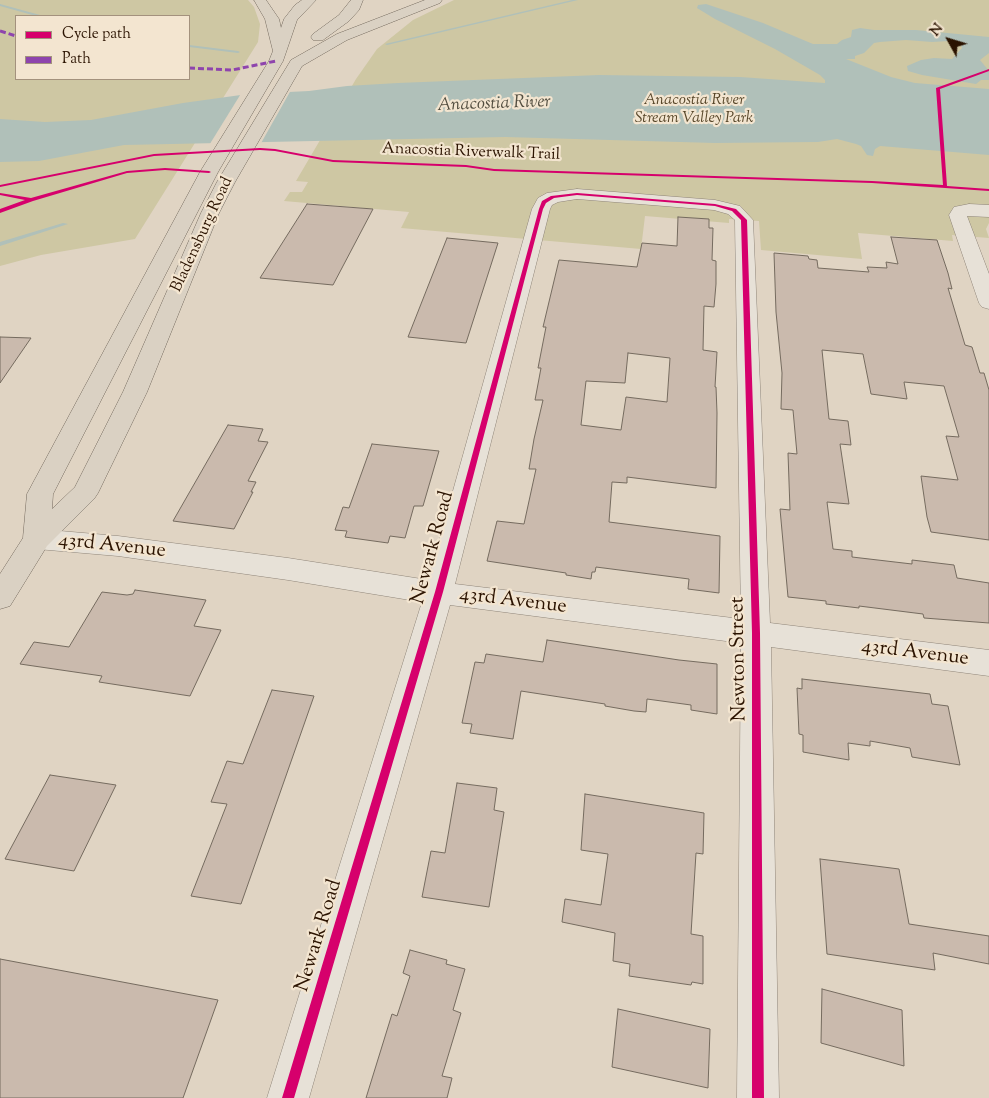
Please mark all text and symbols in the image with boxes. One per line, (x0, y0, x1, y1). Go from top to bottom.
legend (15, 15, 190, 80)
north arrow (924, 15, 974, 65)
text: N (926, 20, 949, 41)
text: Cycle path (62, 24, 131, 45)
text: Path (62, 49, 91, 70)
park label: Anacostia River Stream Valley Park (635, 91, 753, 129)
water label: Anacostia River (437, 92, 551, 118)
street label: Anacostia Riverwalk Trail (382, 140, 560, 166)
street label: Bladensburg Road (168, 174, 238, 296)
street label: Newark Road (407, 489, 461, 607)
street label: 43rd Avenue (57, 529, 167, 565)
street label: 43rd Avenue (458, 584, 568, 620)
street label: Newton Street (727, 596, 753, 722)
street label: 43rd Avenue (860, 636, 970, 672)
street label: Newark Road (292, 877, 348, 995)

